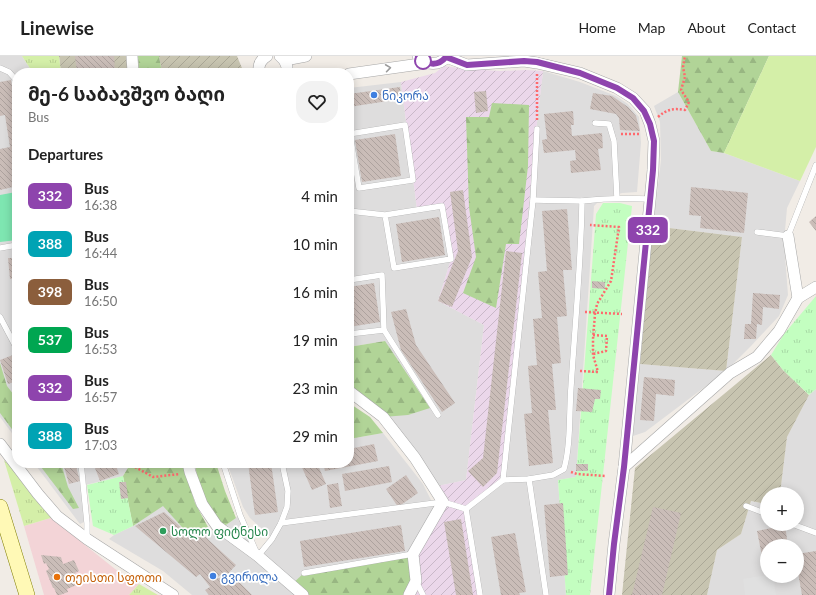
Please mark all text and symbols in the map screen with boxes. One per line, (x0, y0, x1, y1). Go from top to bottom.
text: Linewise (20, 16, 94, 39)
text: Home (578, 19, 616, 36)
text: Map (638, 19, 665, 36)
text: About (687, 19, 725, 36)
text: Contact (747, 19, 796, 36)
unlabelled marker (414, 52, 432, 70)
one-way arrow (385, 64, 391, 73)
button: heart (296, 81, 338, 123)
text: მე-6 საბავშვო ბაღი (28, 82, 225, 105)
place label: ნიკორა (382, 88, 429, 103)
marker: ნიკორა (369, 90, 379, 100)
text: Bus (28, 109, 49, 125)
text: Departures (28, 145, 103, 163)
text: Bus (84, 179, 109, 197)
text: 332 (38, 187, 62, 204)
text: 4 min (301, 187, 338, 205)
text: 16:38 (84, 197, 117, 213)
line badge: 332 (625, 217, 671, 243)
text: 332 (636, 221, 660, 238)
text: Bus (84, 227, 109, 245)
text: 388 (38, 235, 62, 252)
text: 10 min (292, 235, 338, 253)
text: 16:44 (84, 245, 117, 261)
text: Bus (84, 275, 109, 293)
text: 398 (38, 283, 62, 300)
text: 16 min (292, 283, 338, 301)
text: 16:50 (84, 293, 117, 309)
text: Bus (84, 323, 109, 341)
text: 537 (38, 331, 62, 348)
text: 19 min (292, 331, 338, 349)
text: 16:53 (84, 341, 117, 357)
text: Bus (84, 371, 109, 389)
text: 332 (38, 379, 62, 396)
text: 23 min (292, 379, 338, 397)
text: 16:57 (84, 389, 117, 405)
text: Bus (84, 419, 109, 437)
text: 388 (38, 427, 62, 444)
text: 29 min (292, 427, 338, 445)
text: 17:03 (84, 437, 117, 453)
map controls (760, 487, 804, 583)
button: + (760, 487, 804, 531)
place label: სოლო ფიტნესი (171, 524, 268, 540)
marker: სოლო ფიტნესი (158, 526, 168, 536)
button: − (760, 539, 804, 583)
place label: გვირილა (221, 569, 278, 585)
place label: თეისთი სფოთი (65, 570, 162, 585)
marker: გვირილა (208, 571, 218, 581)
marker: თეისთი სფოთი (52, 572, 62, 582)

